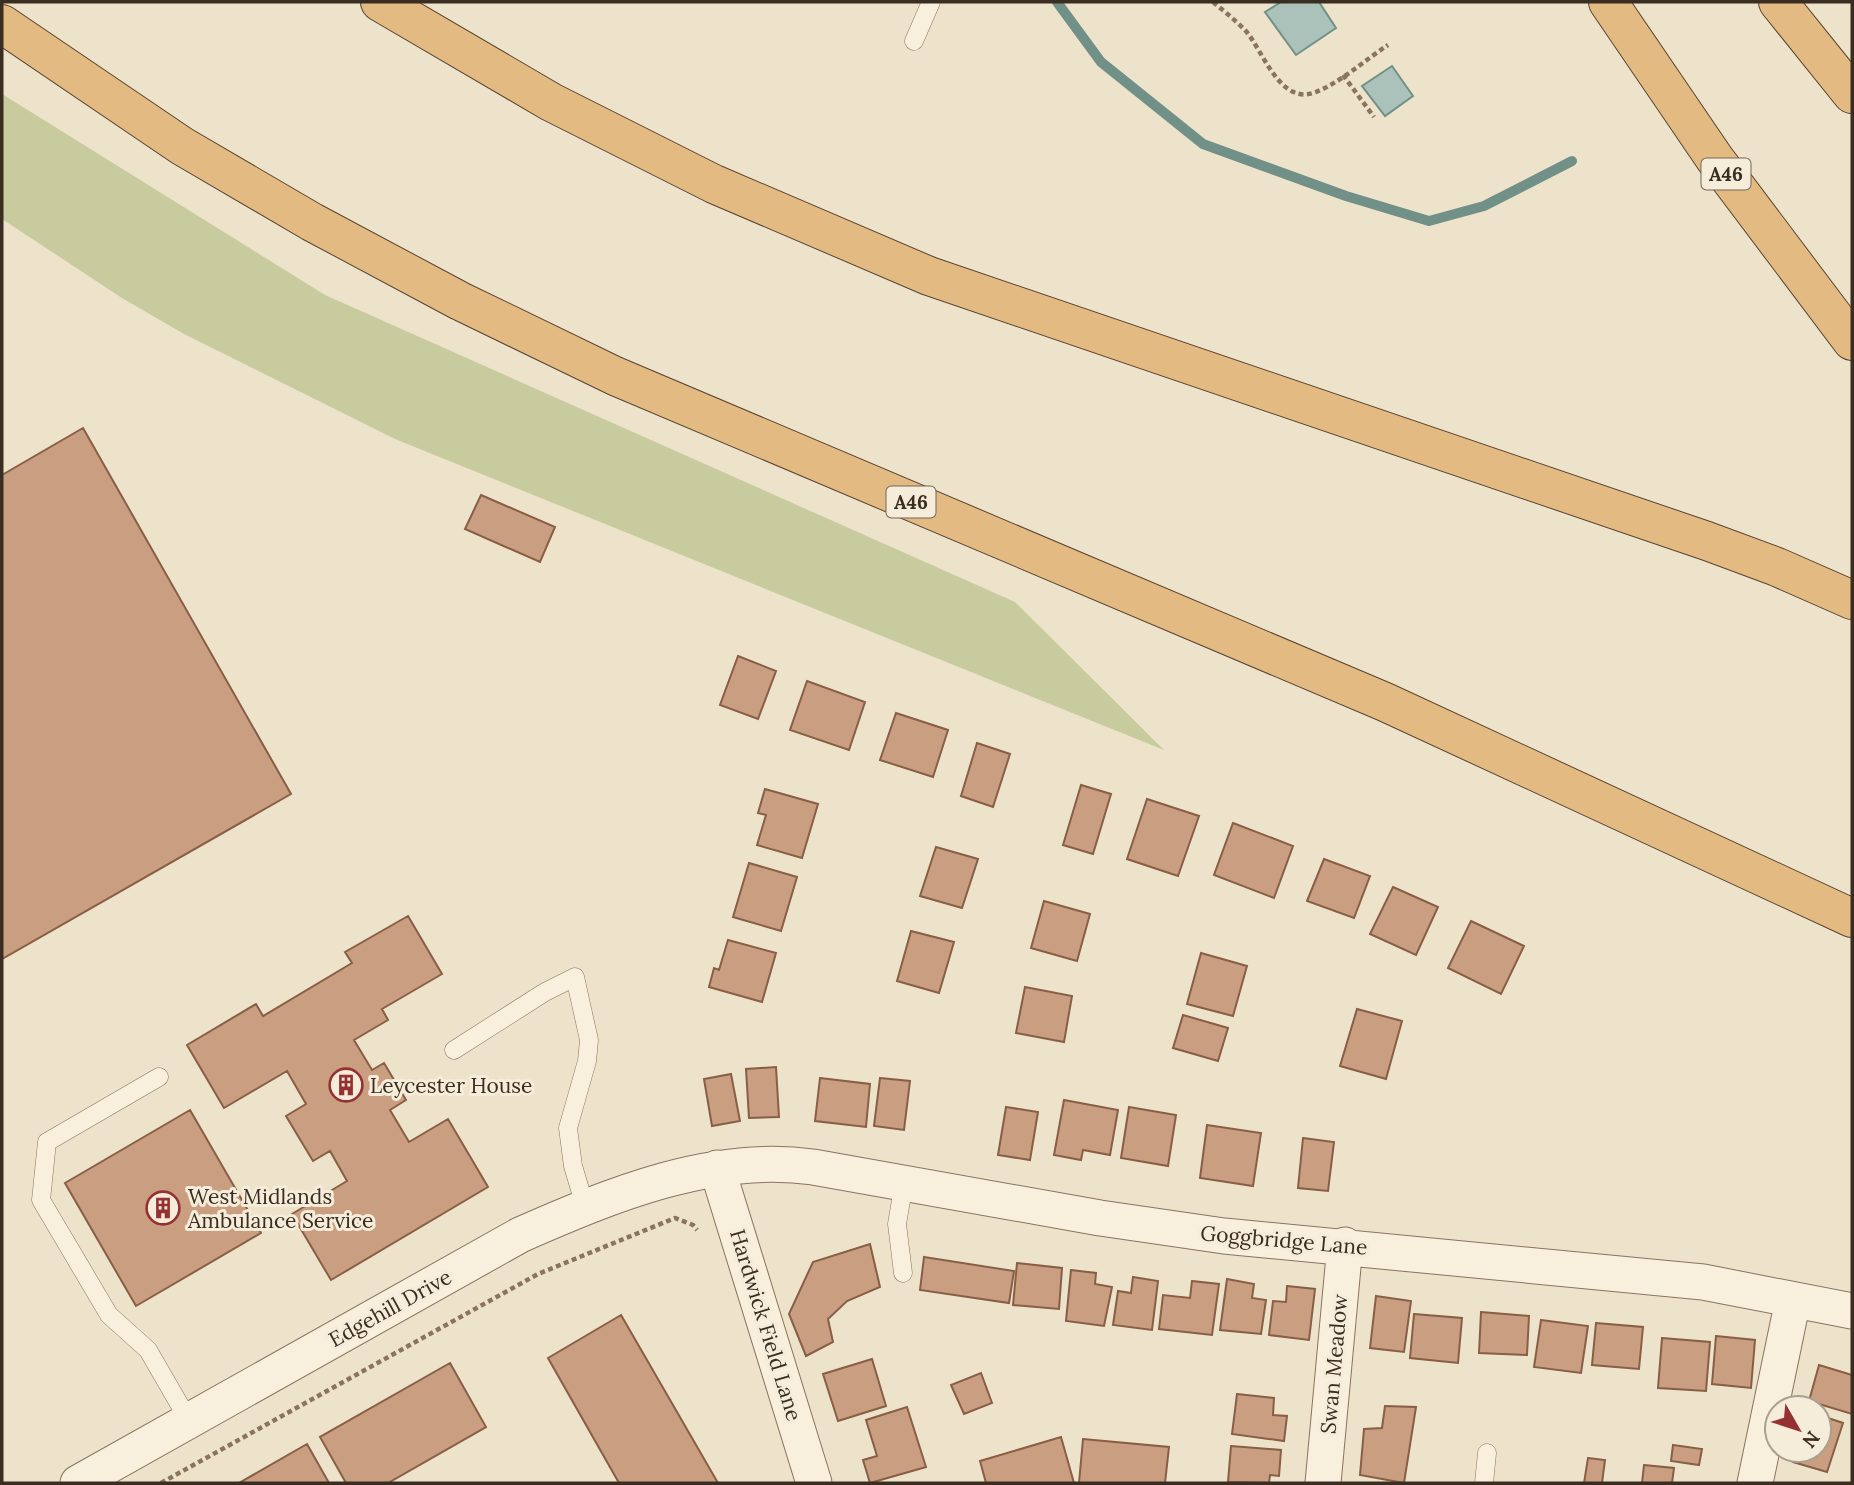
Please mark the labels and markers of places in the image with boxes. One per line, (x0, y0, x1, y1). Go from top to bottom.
building icon: Leycester House (327, 1066, 365, 1104)
place label: Leycester House (370, 1072, 532, 1099)
place label: West Midlands Ambulance Service (187, 1183, 373, 1234)
building icon: West Midlands Ambulance Service (144, 1189, 182, 1227)

